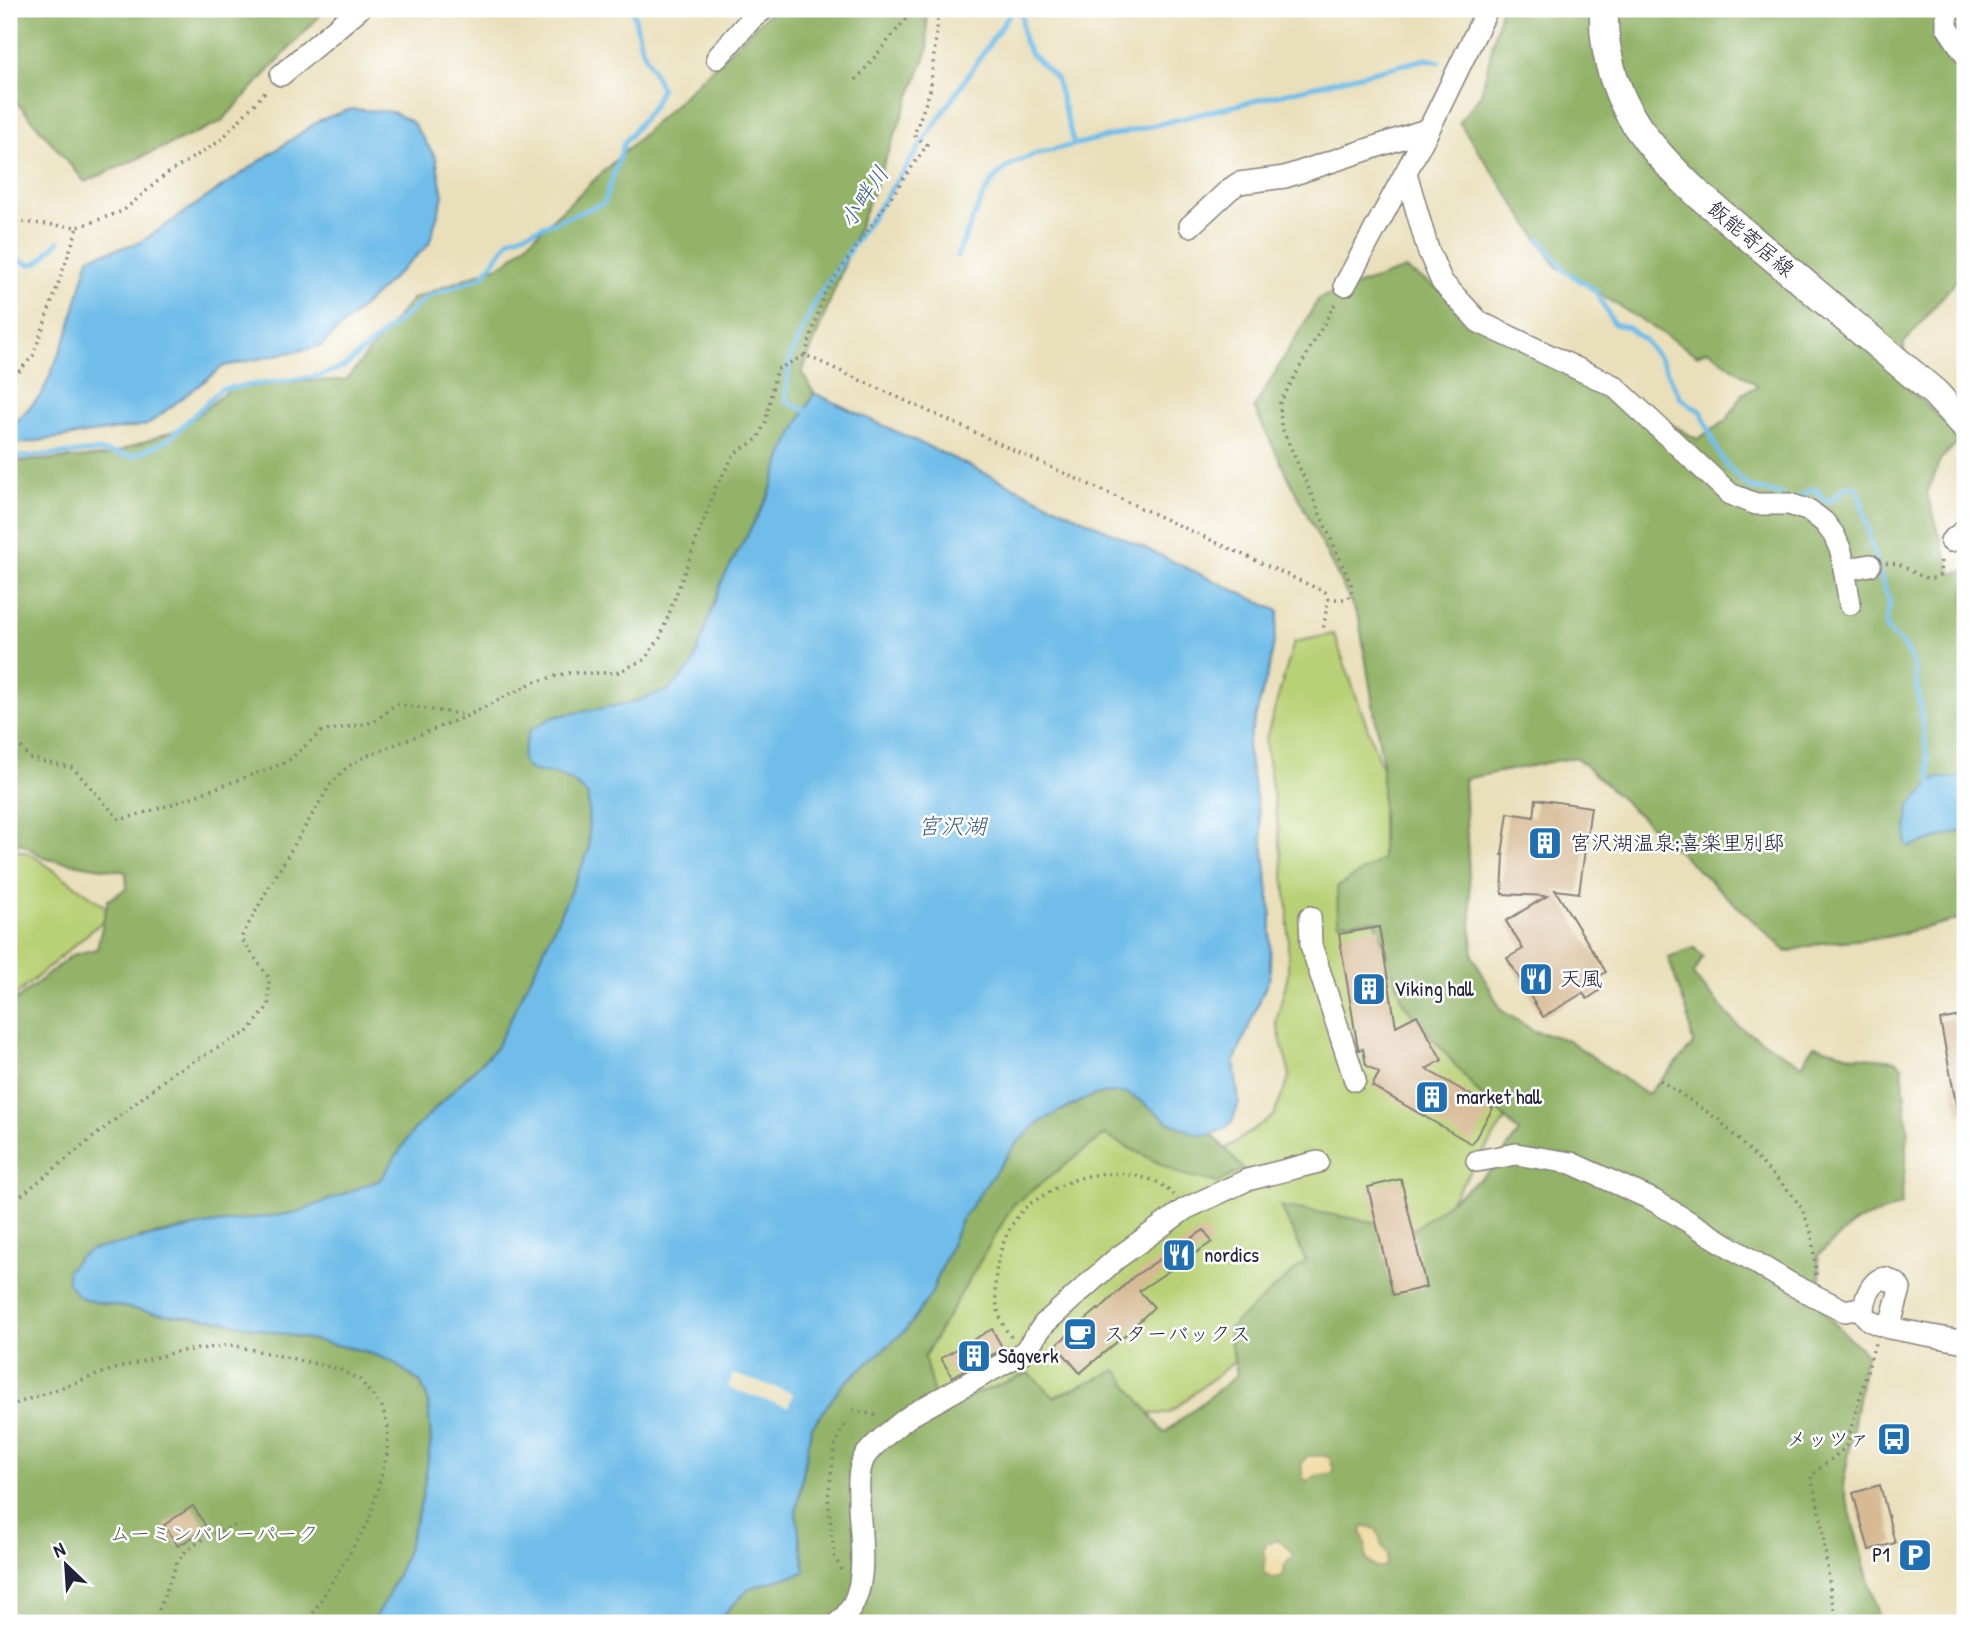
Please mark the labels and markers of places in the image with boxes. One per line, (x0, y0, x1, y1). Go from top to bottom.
building icon: 宮沢湖温泉;喜楽里別邸 (1526, 824, 1564, 862)
place label: 宮沢湖温泉;喜楽里別邸 (1570, 828, 1785, 857)
restaurant icon: 天風 (1517, 960, 1555, 998)
place label: 天風 (1560, 964, 1602, 993)
building icon: Viking hall (1350, 970, 1388, 1008)
place label: Viking hall (1394, 974, 1475, 1003)
building icon: market hall (1413, 1078, 1451, 1116)
place label: market hall (1456, 1082, 1543, 1111)
restaurant icon: nordics (1160, 1236, 1198, 1274)
place label: nordics (1204, 1240, 1259, 1269)
cafe icon: スターバックス (1061, 1315, 1099, 1353)
place label: スターバックス (1104, 1319, 1251, 1348)
building icon: Sågverk (955, 1337, 993, 1375)
place label: Sågverk (998, 1341, 1059, 1370)
bus stop icon: メッツァ (1875, 1420, 1913, 1458)
place label: メッツァ (1786, 1424, 1870, 1453)
parking icon: P1 (1896, 1536, 1934, 1574)
place label: P1 (1872, 1540, 1890, 1569)

